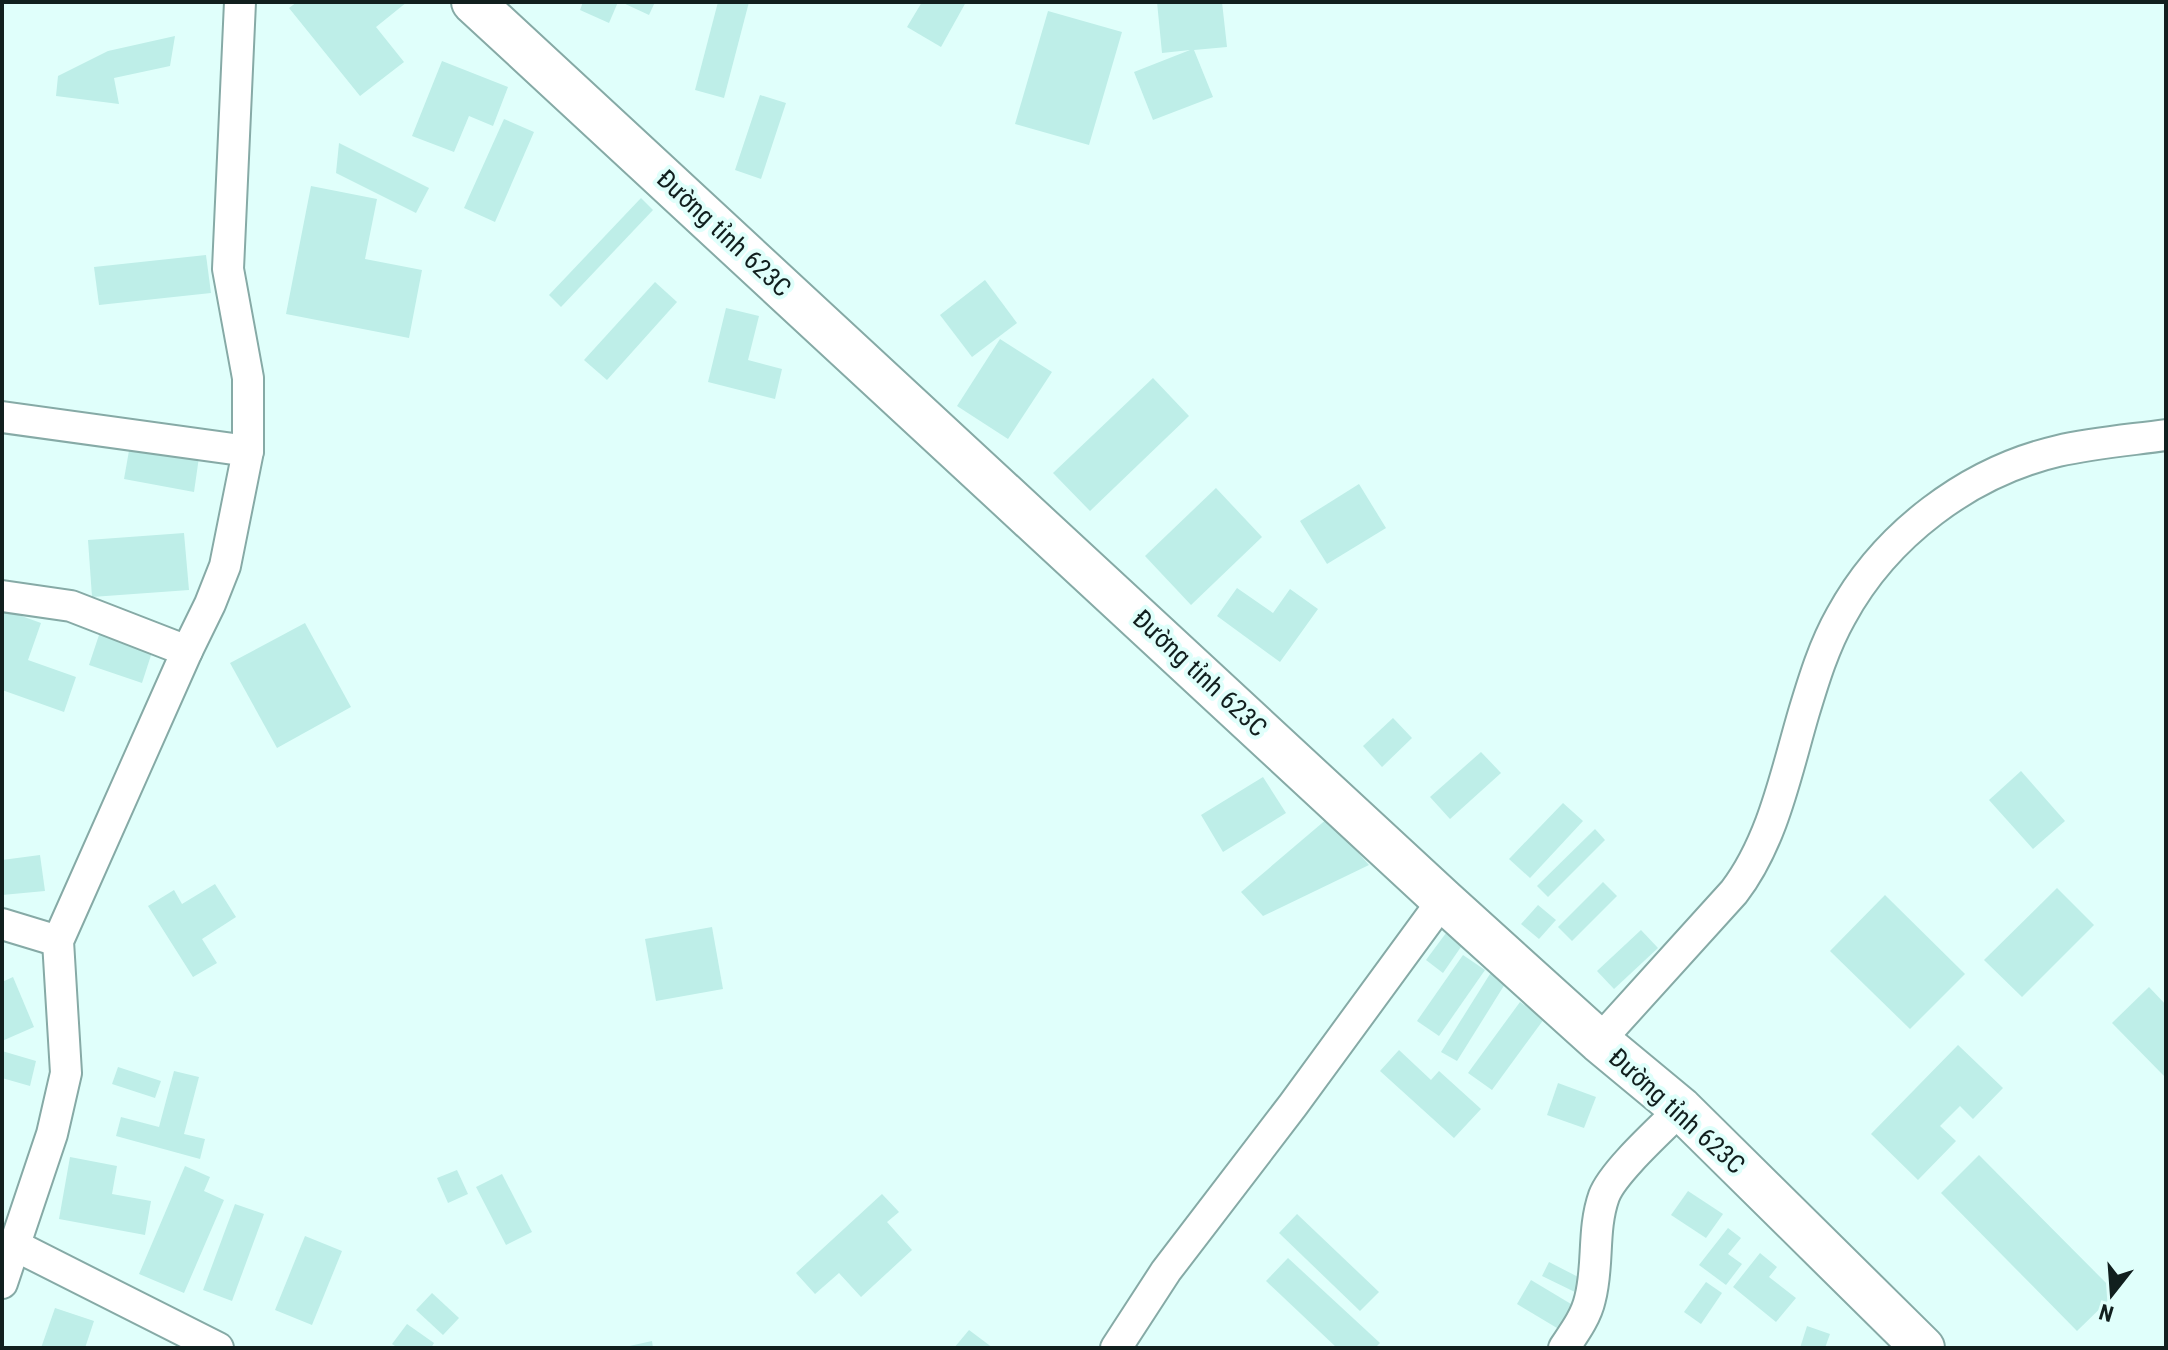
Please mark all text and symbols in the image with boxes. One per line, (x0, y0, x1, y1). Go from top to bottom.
street label: Đường tỉnh 623C (651, 163, 797, 303)
street label: Đường tỉnh 623C (1127, 603, 1273, 743)
street label: Đường tỉnh 623C (1603, 1042, 1751, 1180)
north arrow (2072, 1254, 2152, 1334)
text: N (2096, 1299, 2116, 1327)

